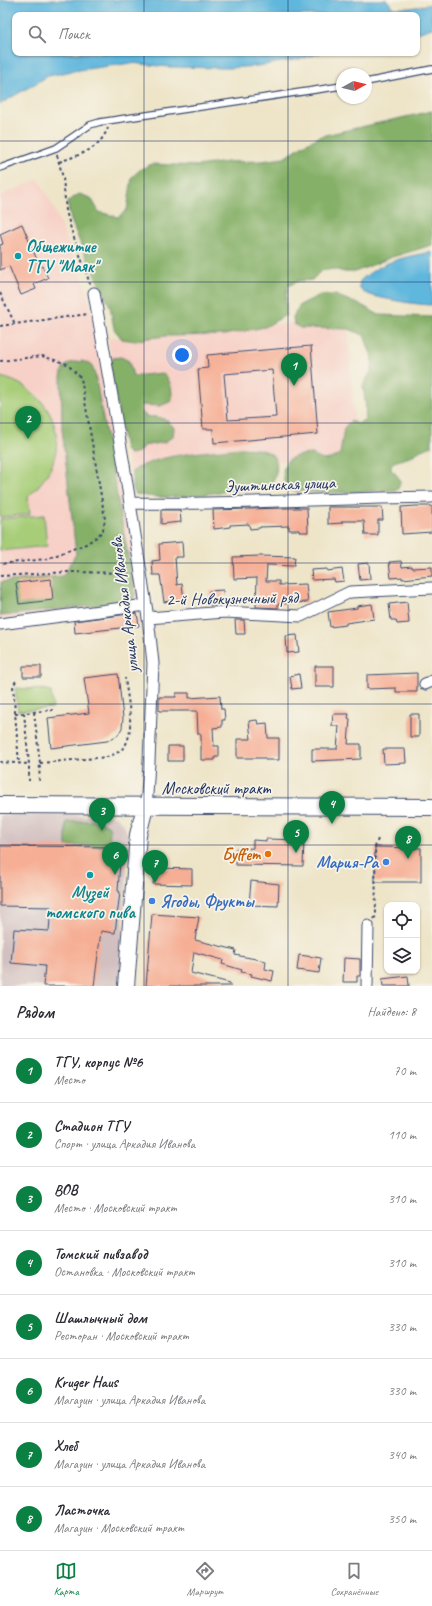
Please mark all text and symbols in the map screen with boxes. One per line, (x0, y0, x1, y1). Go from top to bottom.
search box (12, 12, 420, 56)
icon: search (26, 23, 48, 45)
text: Поиск (58, 25, 90, 44)
north arrow (336, 68, 372, 104)
place label: Общежитие ТГУ "Маяк" (26, 236, 101, 277)
marker: Общежитие ТГУ "Маяк" (13, 251, 23, 261)
your location (172, 345, 192, 365)
pin: 1 (281, 353, 307, 386)
pin: 2 (15, 406, 41, 439)
street label: Эуштинская улица (225, 472, 337, 497)
street label: улица Аркадия Иванова (106, 534, 143, 675)
street label: 2-й Новокузнечный ряд (166, 587, 300, 610)
street label: Московский тракт (162, 778, 272, 799)
pin: 4 (319, 791, 345, 824)
pin: 3 (89, 798, 115, 831)
pin: 5 (283, 820, 309, 853)
pin: 8 (395, 826, 421, 859)
pin: 6 (102, 842, 128, 875)
place label: Буffет (222, 844, 262, 865)
marker: Буffет (263, 849, 273, 859)
pin: 7 (142, 850, 168, 883)
place label: Мария-Ра (316, 852, 379, 873)
marker: Мария-Ра (381, 857, 391, 867)
marker: Музей томского пива (85, 870, 95, 880)
place label: Музей томского пива (45, 882, 136, 923)
place label: Ягоды, Фрукты (160, 891, 255, 912)
marker: Ягоды, Фрукты (147, 896, 157, 906)
map controls (384, 902, 420, 974)
button: locate (384, 902, 420, 938)
button: layers (384, 938, 420, 974)
text: Рядом (16, 1002, 54, 1023)
text: Найдено: 8 (368, 1004, 416, 1020)
text: ТГУ, корпус №6 (54, 1053, 142, 1072)
text: 1 (26, 1063, 32, 1079)
text: 70 m (394, 1063, 416, 1079)
text: Место (54, 1072, 85, 1088)
text: Стадион ТГУ (54, 1117, 129, 1136)
text: 2 (26, 1127, 32, 1143)
text: 110 m (388, 1127, 416, 1143)
text: Спорт · улица Аркадия Иванова (54, 1136, 195, 1152)
text: ВОВ (54, 1181, 78, 1200)
text: 3 (26, 1191, 32, 1207)
text: 310 m (388, 1191, 416, 1207)
text: Место · Московский тракт (54, 1200, 176, 1216)
text: Томский пивзавод (54, 1245, 147, 1264)
text: 4 (26, 1255, 32, 1271)
text: 310 m (388, 1255, 416, 1271)
text: Остановка · Московский тракт (54, 1264, 194, 1280)
text: Шашлычный дом (54, 1309, 147, 1328)
text: 5 (26, 1319, 32, 1335)
text: 330 m (388, 1319, 416, 1335)
text: Ресторан · Московский тракт (54, 1328, 188, 1344)
text: Kruger Haus (54, 1373, 118, 1392)
text: 6 (26, 1383, 32, 1399)
text: 330 m (388, 1383, 416, 1399)
text: Магазин · улица Аркадия Иванова (54, 1392, 205, 1408)
text: Хлеб (54, 1437, 77, 1456)
text: 7 (26, 1447, 32, 1463)
text: 340 m (388, 1447, 416, 1463)
text: Магазин · улица Аркадия Иванова (54, 1456, 205, 1472)
text: Ласточка (54, 1501, 109, 1520)
text: 8 (26, 1511, 32, 1527)
text: 350 m (388, 1511, 416, 1527)
text: Магазин · Московский тракт (54, 1520, 184, 1536)
tab: Карта (54, 1560, 79, 1598)
tab: Маршрут (187, 1560, 223, 1598)
tab: Сохранённые (330, 1560, 378, 1598)

